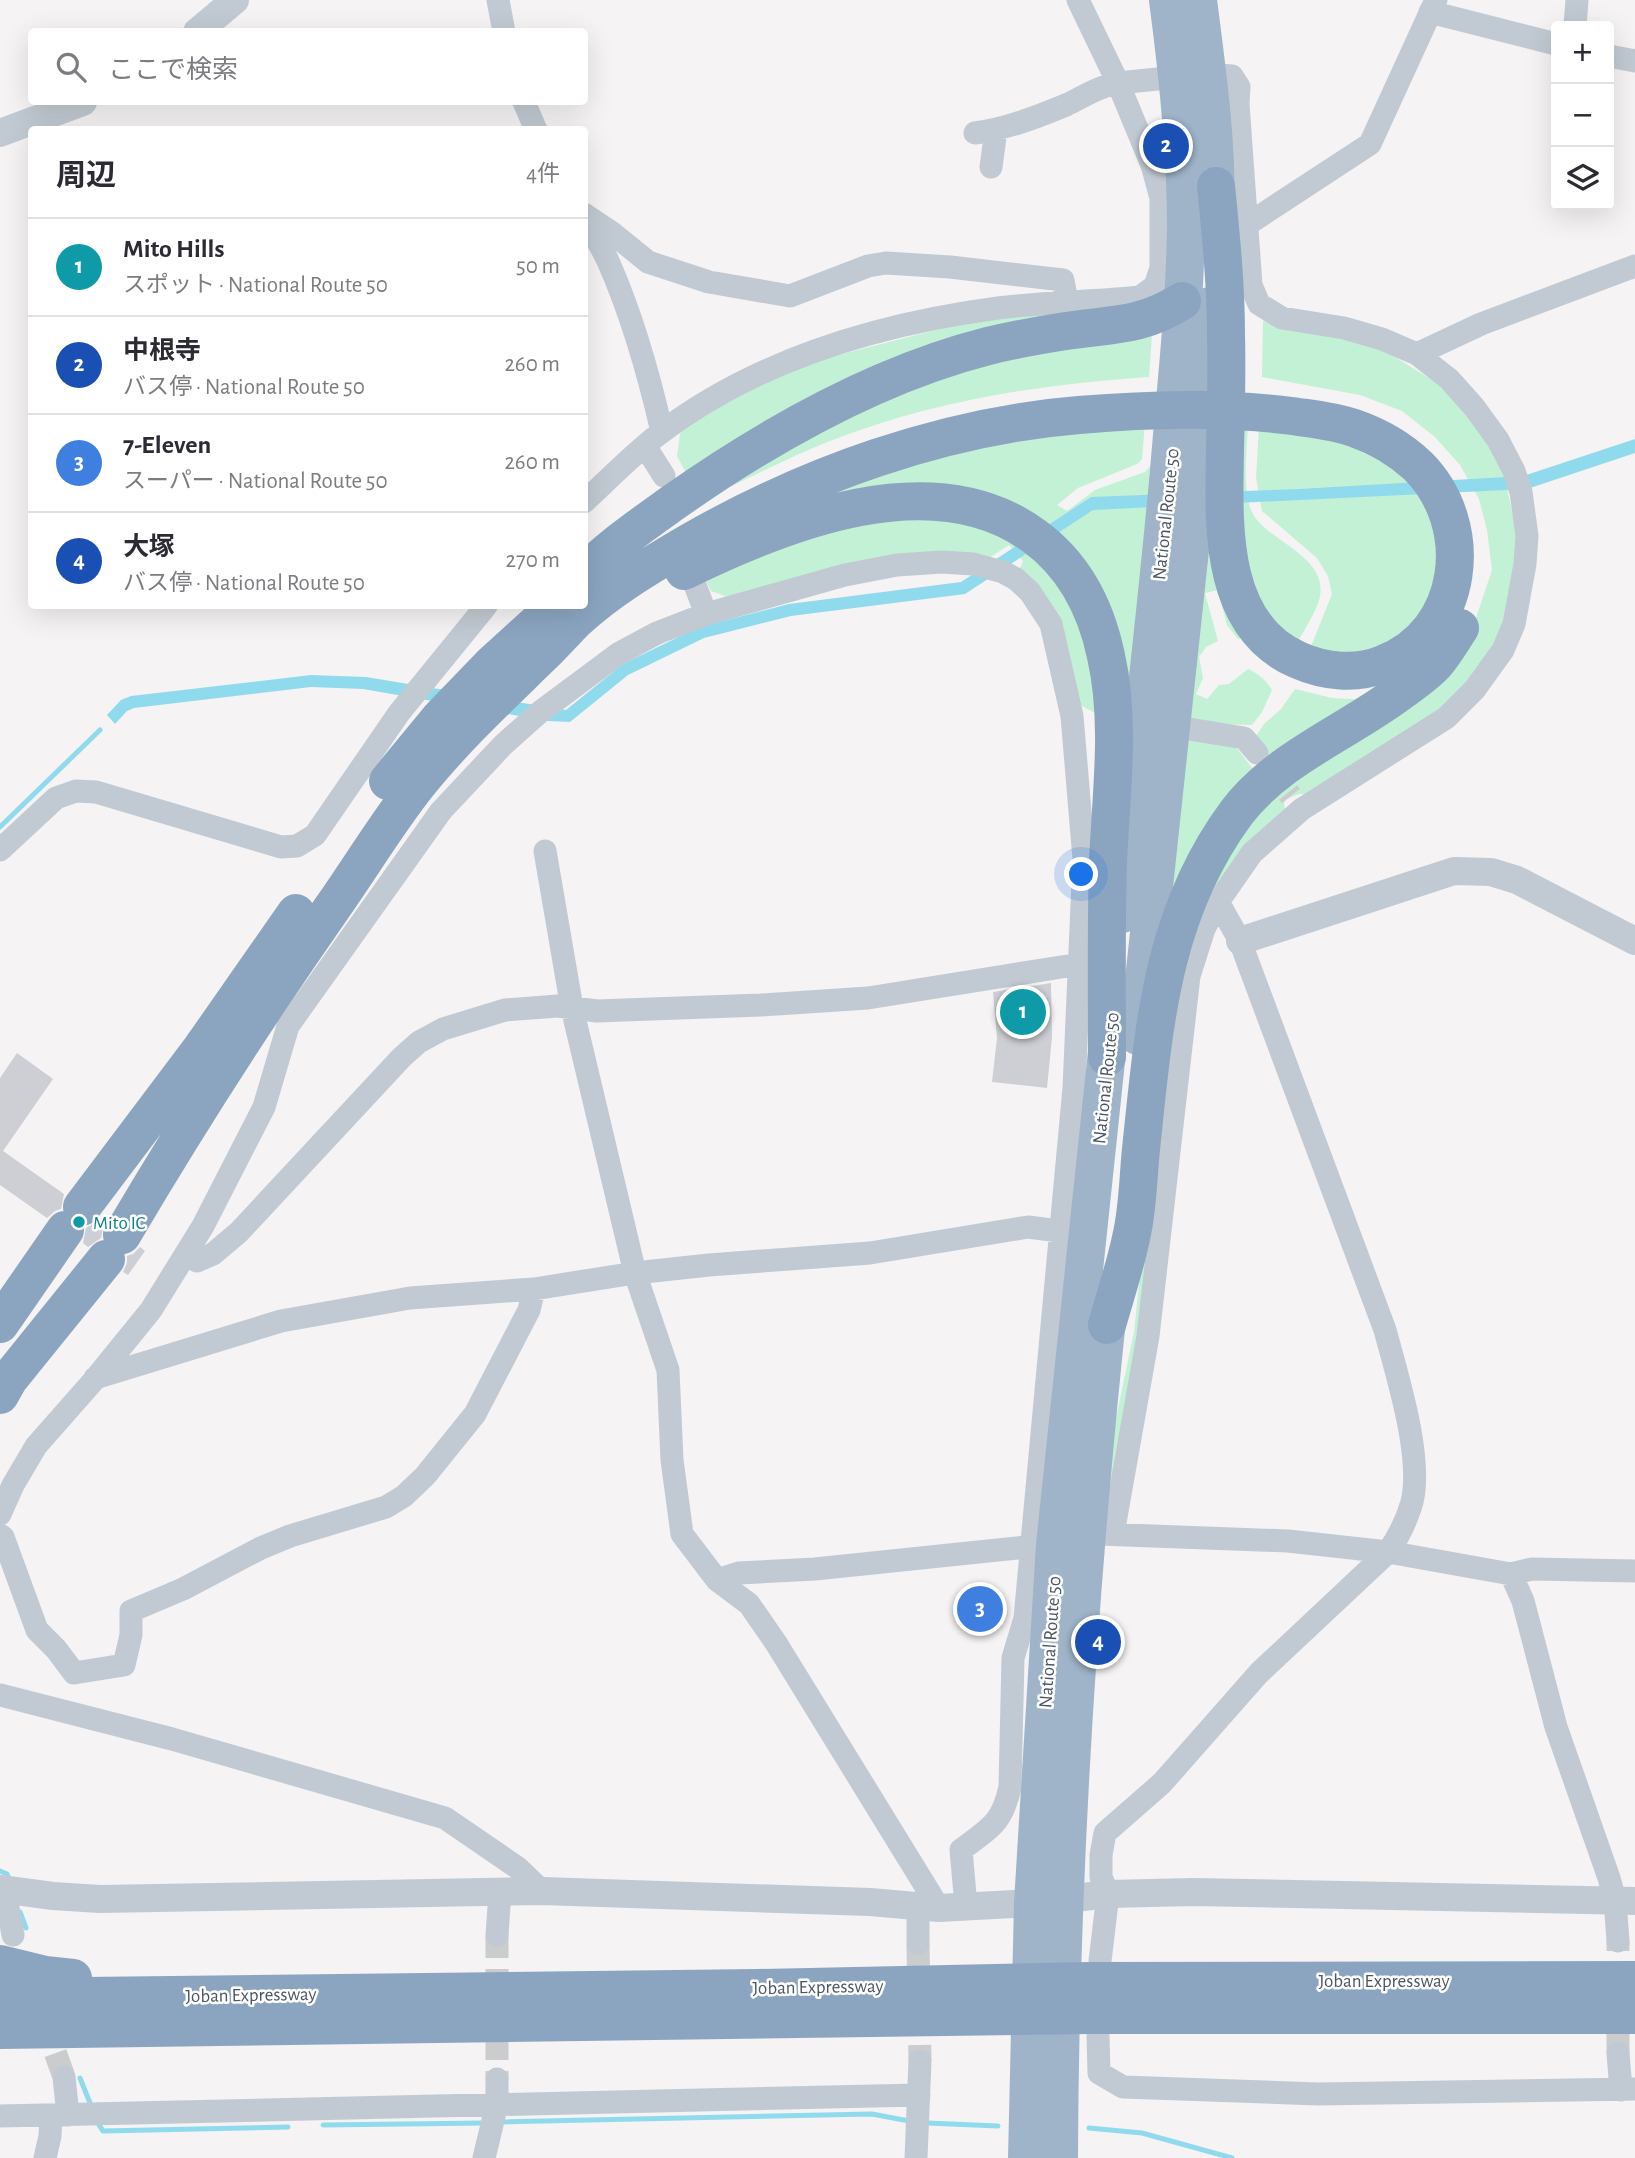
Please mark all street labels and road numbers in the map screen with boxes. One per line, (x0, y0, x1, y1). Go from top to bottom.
street label: National Route 50 (1150, 447, 1183, 581)
street label: National Route 50 (1090, 1011, 1123, 1145)
street label: National Route 50 (1036, 1576, 1065, 1709)
street label: Joban Expressway (1318, 1972, 1450, 1991)
street label: Joban Expressway (752, 1977, 884, 1998)
street label: Joban Expressway (185, 1985, 317, 2006)

